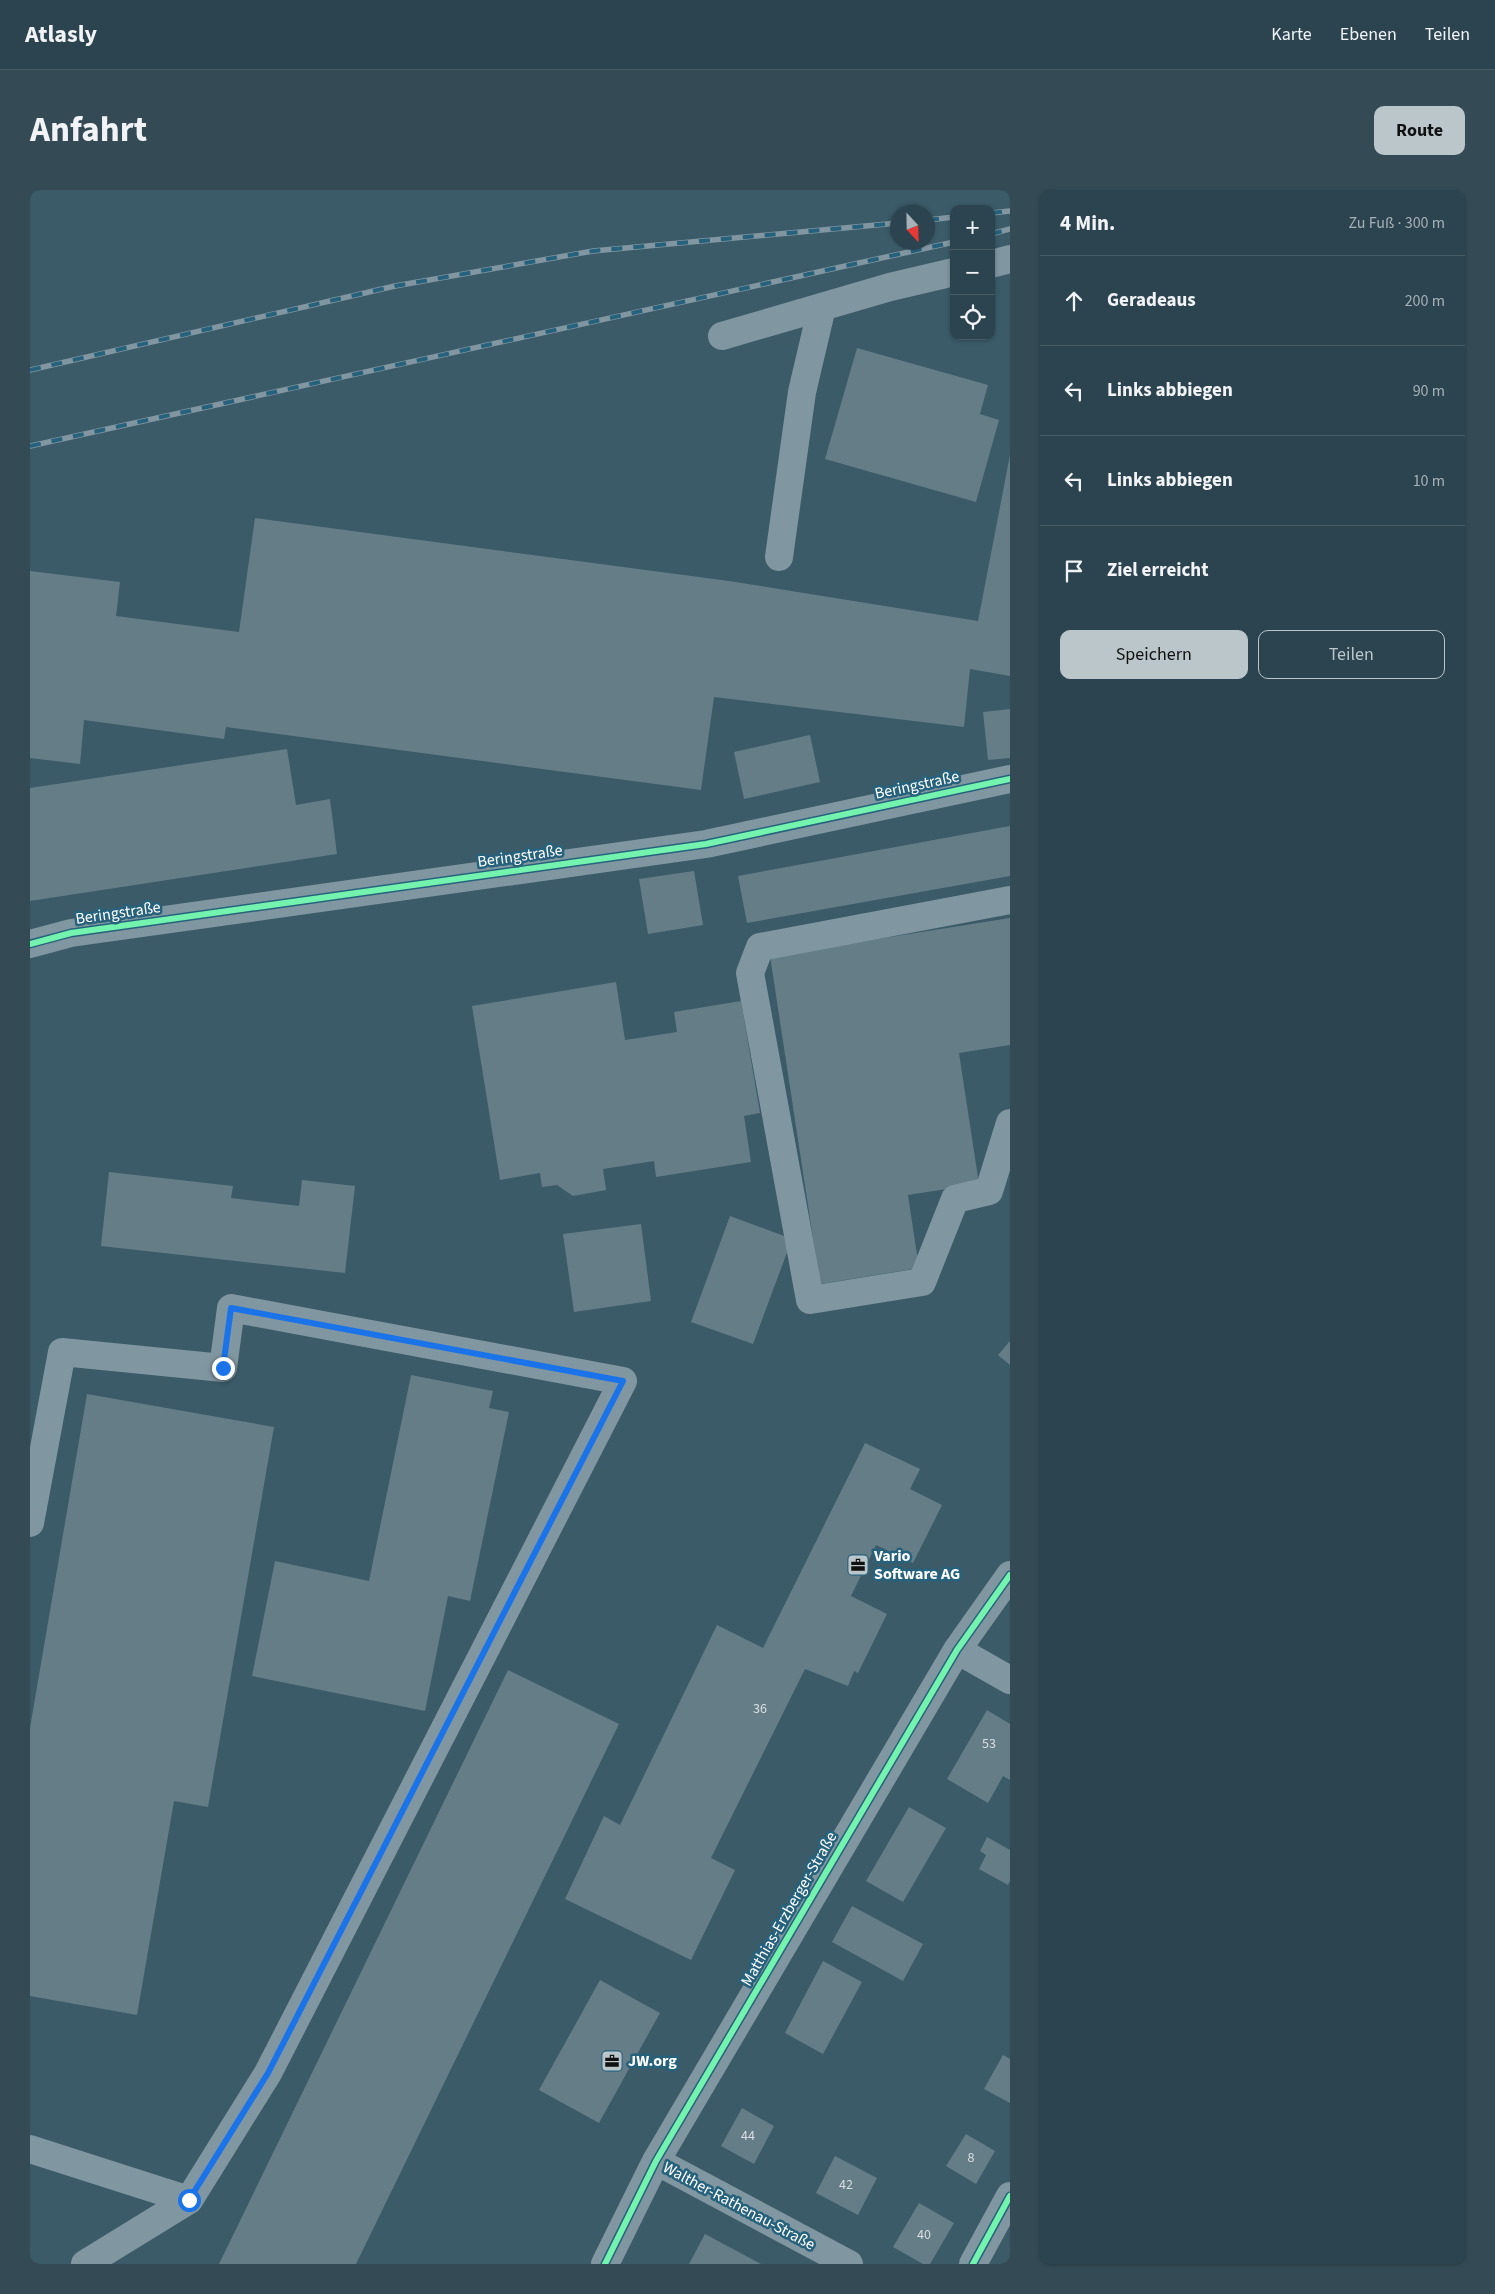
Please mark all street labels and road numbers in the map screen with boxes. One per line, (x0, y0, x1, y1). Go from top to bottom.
street label: Beringstraße (873, 765, 961, 805)
street label: Beringstraße (476, 839, 564, 873)
street label: Beringstraße (74, 896, 162, 930)
street label: Matthias-Erzberger-Straße (736, 1828, 842, 1990)
street label: Walther-Rathenau-Straße (659, 2156, 819, 2256)

